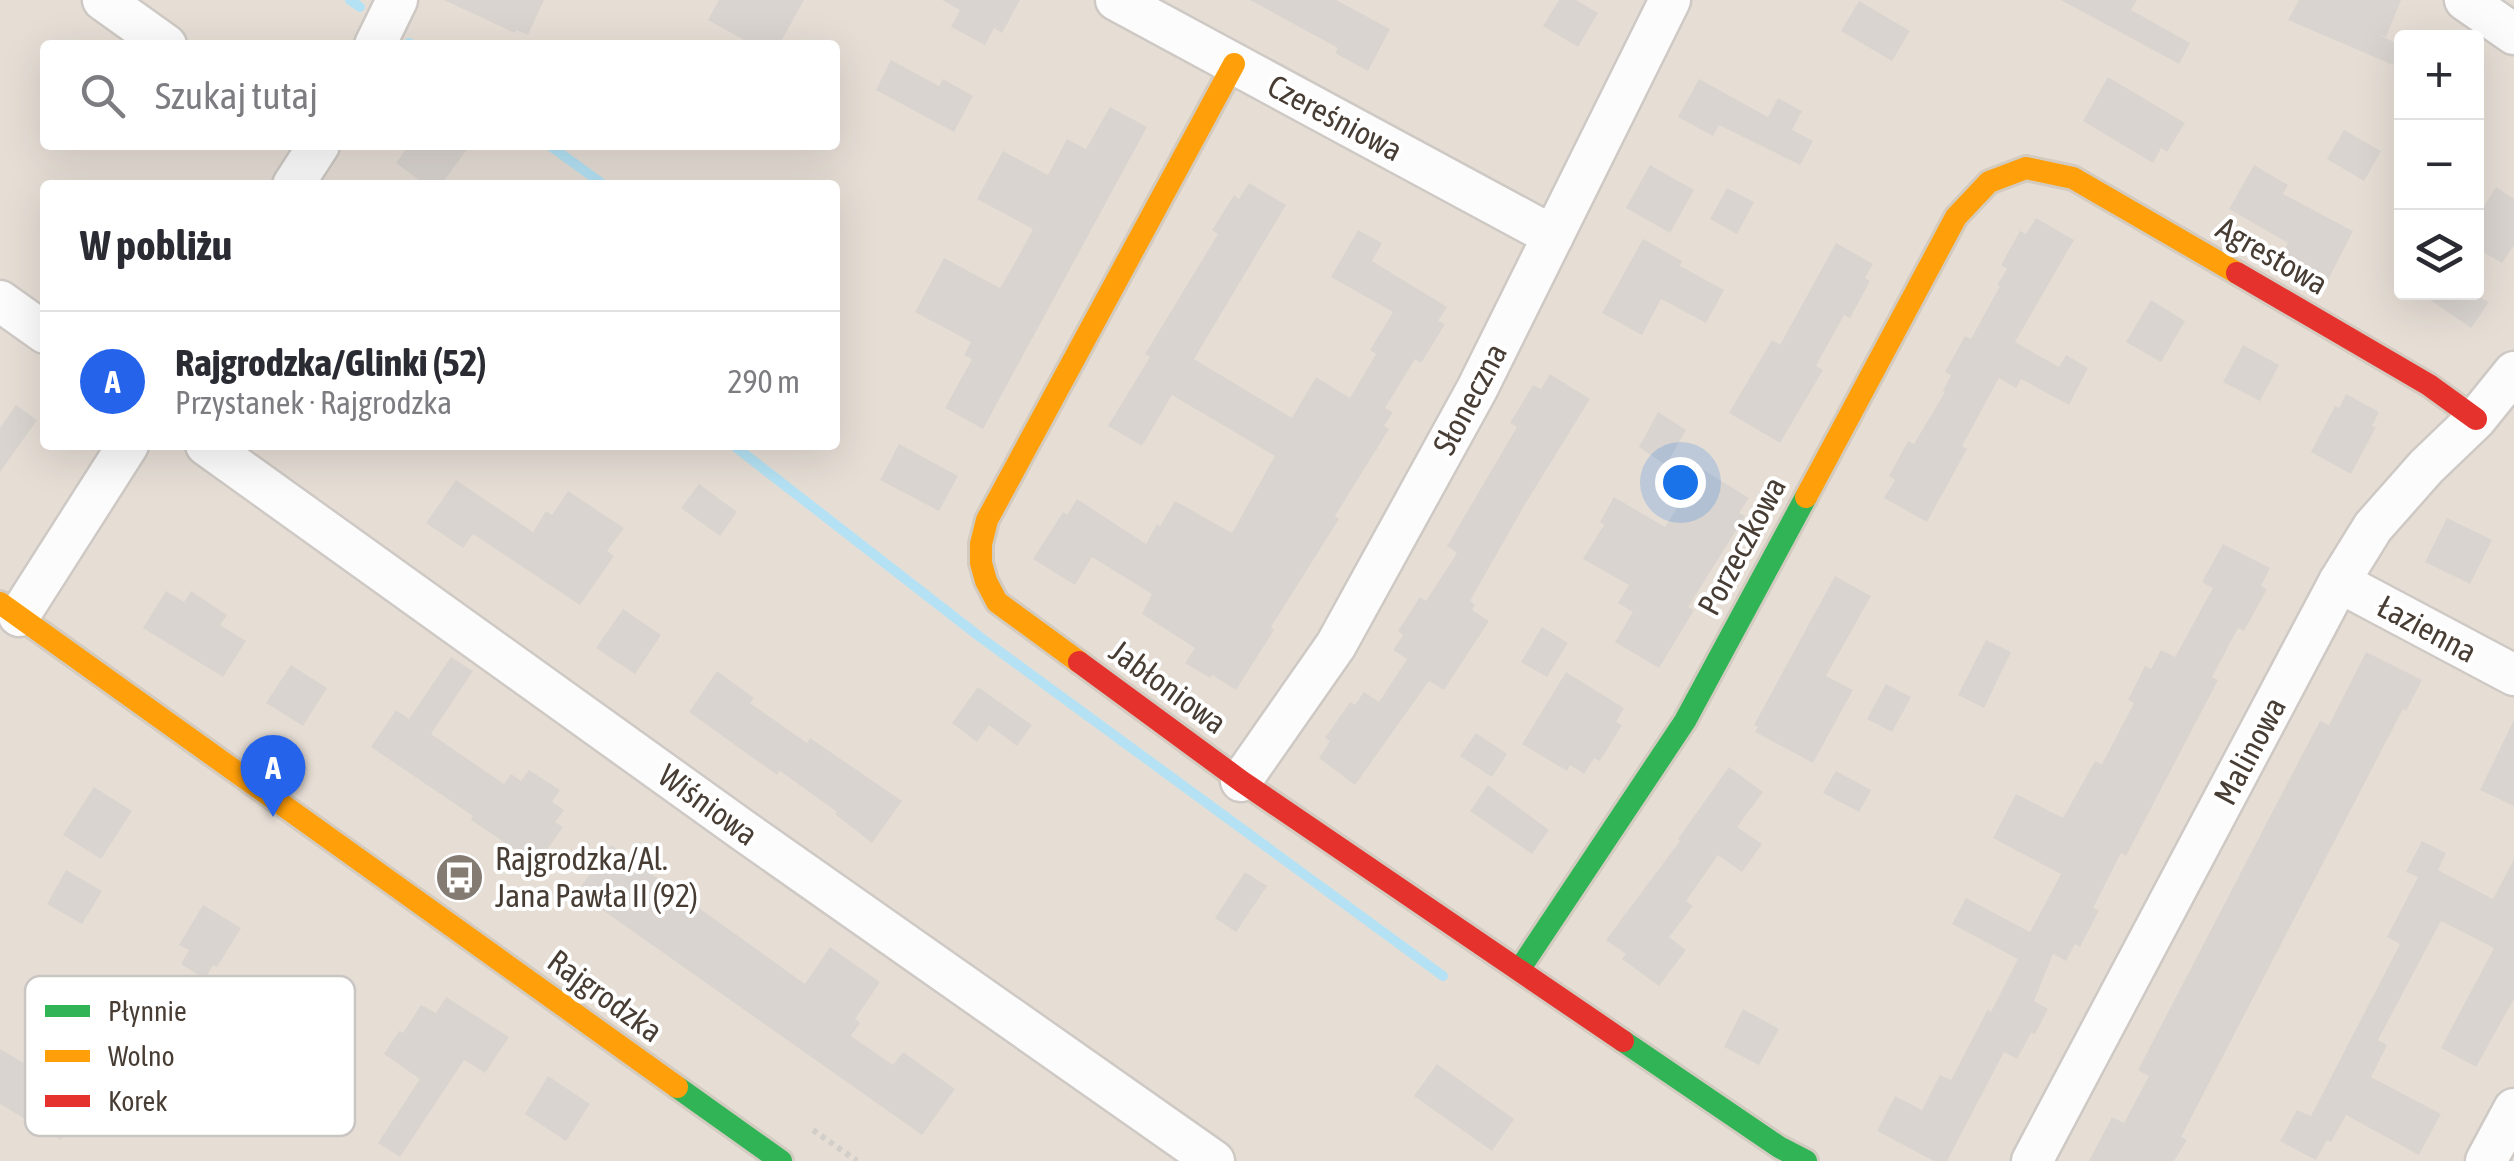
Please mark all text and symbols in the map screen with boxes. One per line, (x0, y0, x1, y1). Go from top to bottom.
map controls (2394, 30, 2484, 300)
button: + (2394, 30, 2484, 120)
search box (40, 40, 840, 150)
street label: Czereśniowa (1262, 67, 1409, 168)
icon: search (75, 68, 130, 123)
text: Szukaj tutaj (155, 74, 318, 117)
button: − (2394, 120, 2484, 210)
street label: Agrestowa (2210, 209, 2334, 302)
button: layers (2394, 210, 2484, 300)
text: W pobliżu (80, 221, 232, 269)
street label: Słoneczna (1425, 337, 1514, 461)
text: Rajgrodzka/Glinki (52) (175, 341, 487, 384)
text: A (105, 363, 120, 400)
text: 290 m (727, 363, 800, 400)
text: Przystanek · Rajgrodzka (175, 384, 452, 421)
your location (1655, 457, 1706, 508)
street label: Porzeczkowa (1690, 471, 1793, 621)
street label: Łazienna (2371, 587, 2483, 670)
street label: Jabłoniowa (1103, 632, 1234, 741)
street label: Malinowa (2206, 691, 2293, 811)
pin: A (240, 734, 306, 817)
street label: Wiśniowa (652, 756, 765, 853)
place label: Rajgrodzka/Al. Jana Pawła II (92) (495, 840, 698, 914)
bus stop icon: Rajgrodzka/Al. Jana Pawła II (92) (434, 851, 486, 903)
street label: Rajgrodzka (541, 942, 670, 1049)
legend (25, 976, 355, 1136)
text: Płynnie (108, 995, 187, 1027)
text: Wolno (108, 1040, 175, 1072)
text: Korek (108, 1085, 168, 1117)

